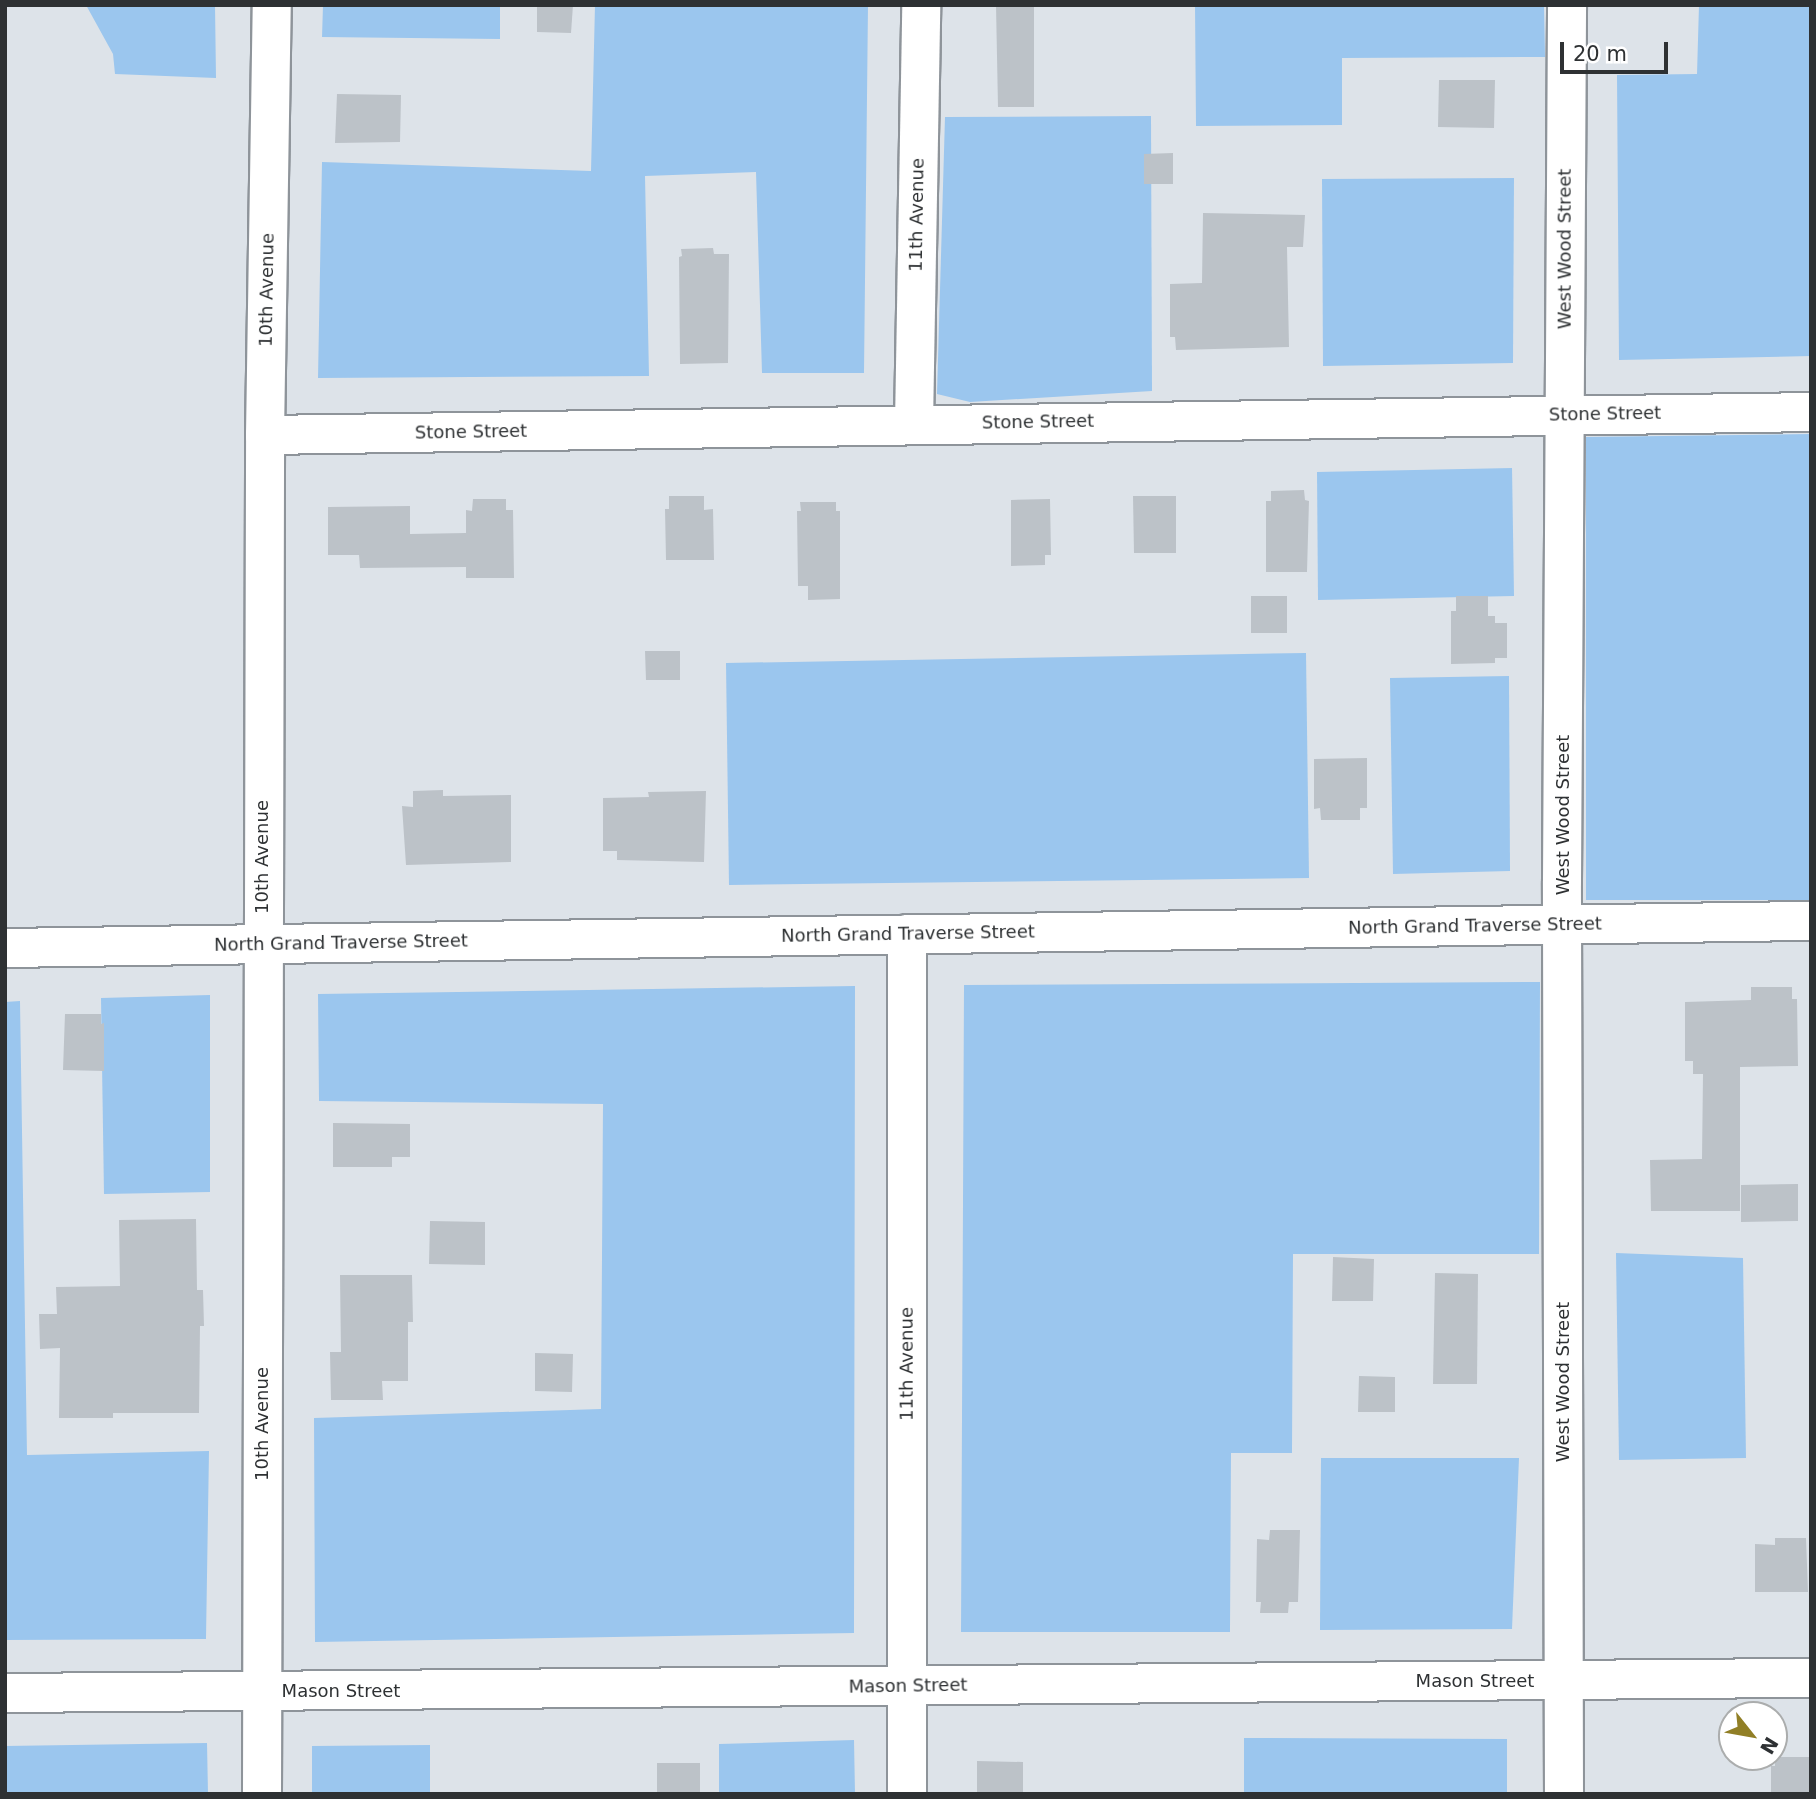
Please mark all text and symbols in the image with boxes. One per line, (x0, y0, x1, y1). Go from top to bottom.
scale bar (1564, 28, 1672, 72)
text: 20 m (1573, 42, 1627, 66)
street label: 11th Avenue (905, 158, 929, 272)
street label: West Wood Street (1554, 169, 1576, 329)
street label: 10th Avenue (255, 233, 279, 347)
street label: Stone Street (1549, 402, 1661, 426)
street label: Stone Street (982, 410, 1094, 434)
street label: Stone Street (415, 420, 527, 444)
street label: West Wood Street (1552, 735, 1574, 895)
street label: 10th Avenue (251, 800, 273, 914)
street label: North Grand Traverse Street (1348, 913, 1602, 939)
street label: North Grand Traverse Street (781, 921, 1035, 947)
street label: North Grand Traverse Street (214, 930, 468, 956)
street label: West Wood Street (1552, 1302, 1574, 1462)
street label: 11th Avenue (896, 1307, 918, 1421)
street label: 10th Avenue (251, 1367, 273, 1481)
street label: Mason Street (1416, 1670, 1534, 1692)
street label: Mason Street (848, 1674, 968, 1698)
street label: Mason Street (282, 1680, 400, 1702)
north arrow (1718, 1701, 1788, 1771)
text: N (1756, 1733, 1783, 1758)

